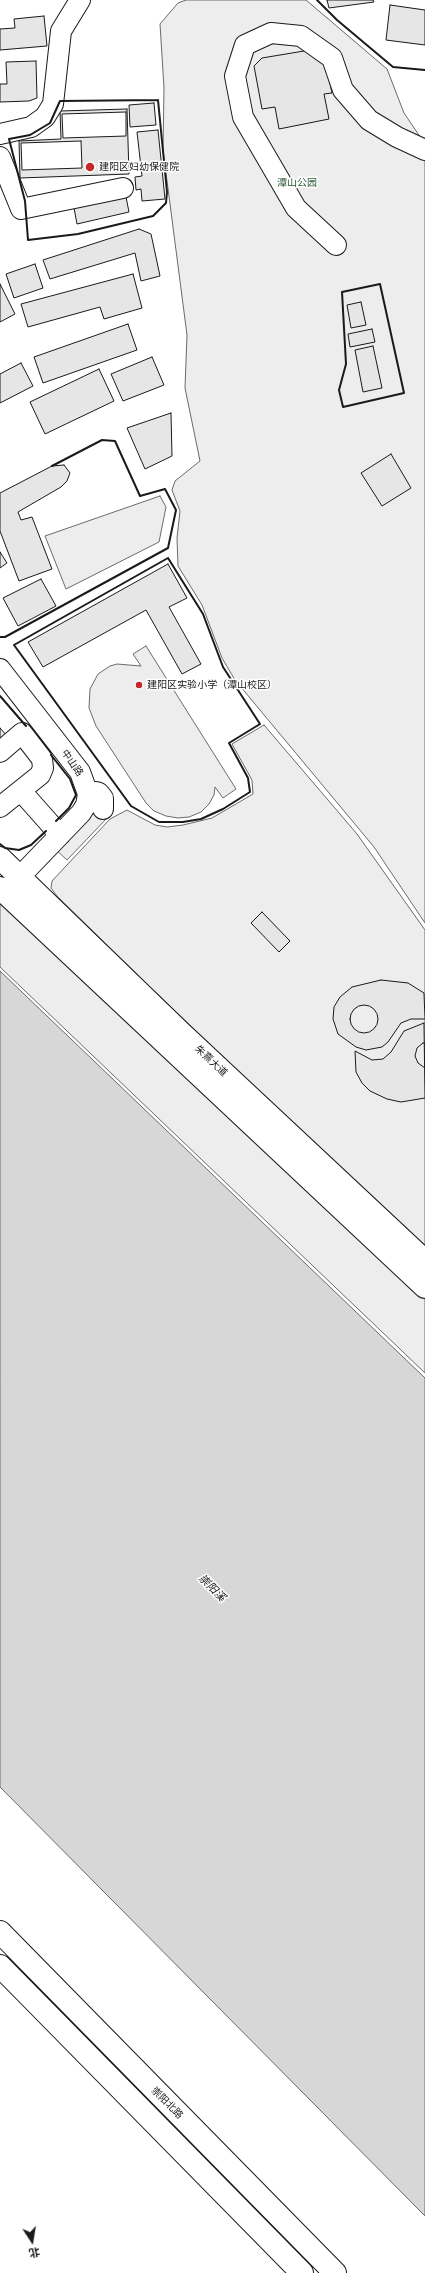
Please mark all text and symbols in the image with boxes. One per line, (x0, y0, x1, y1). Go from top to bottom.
marker: 建阳区妇幼保健院 (84, 161, 96, 173)
place label: 建阳区妇幼保健院 (99, 161, 179, 173)
park label: 潭山公园 (277, 177, 317, 189)
place label: 建阳区实验小学（潭山校区） (147, 679, 277, 691)
marker: 建阳区实验小学（潭山校区） (134, 680, 144, 690)
street label: 中山路 (58, 747, 86, 779)
street label: 朱熹大道 (192, 1043, 230, 1079)
water label: 崇阳溪 (196, 1572, 228, 1604)
street label: 崇阳北路 (149, 2085, 185, 2121)
north arrow (12, 2221, 52, 2261)
text: 北 (28, 2245, 41, 2261)

